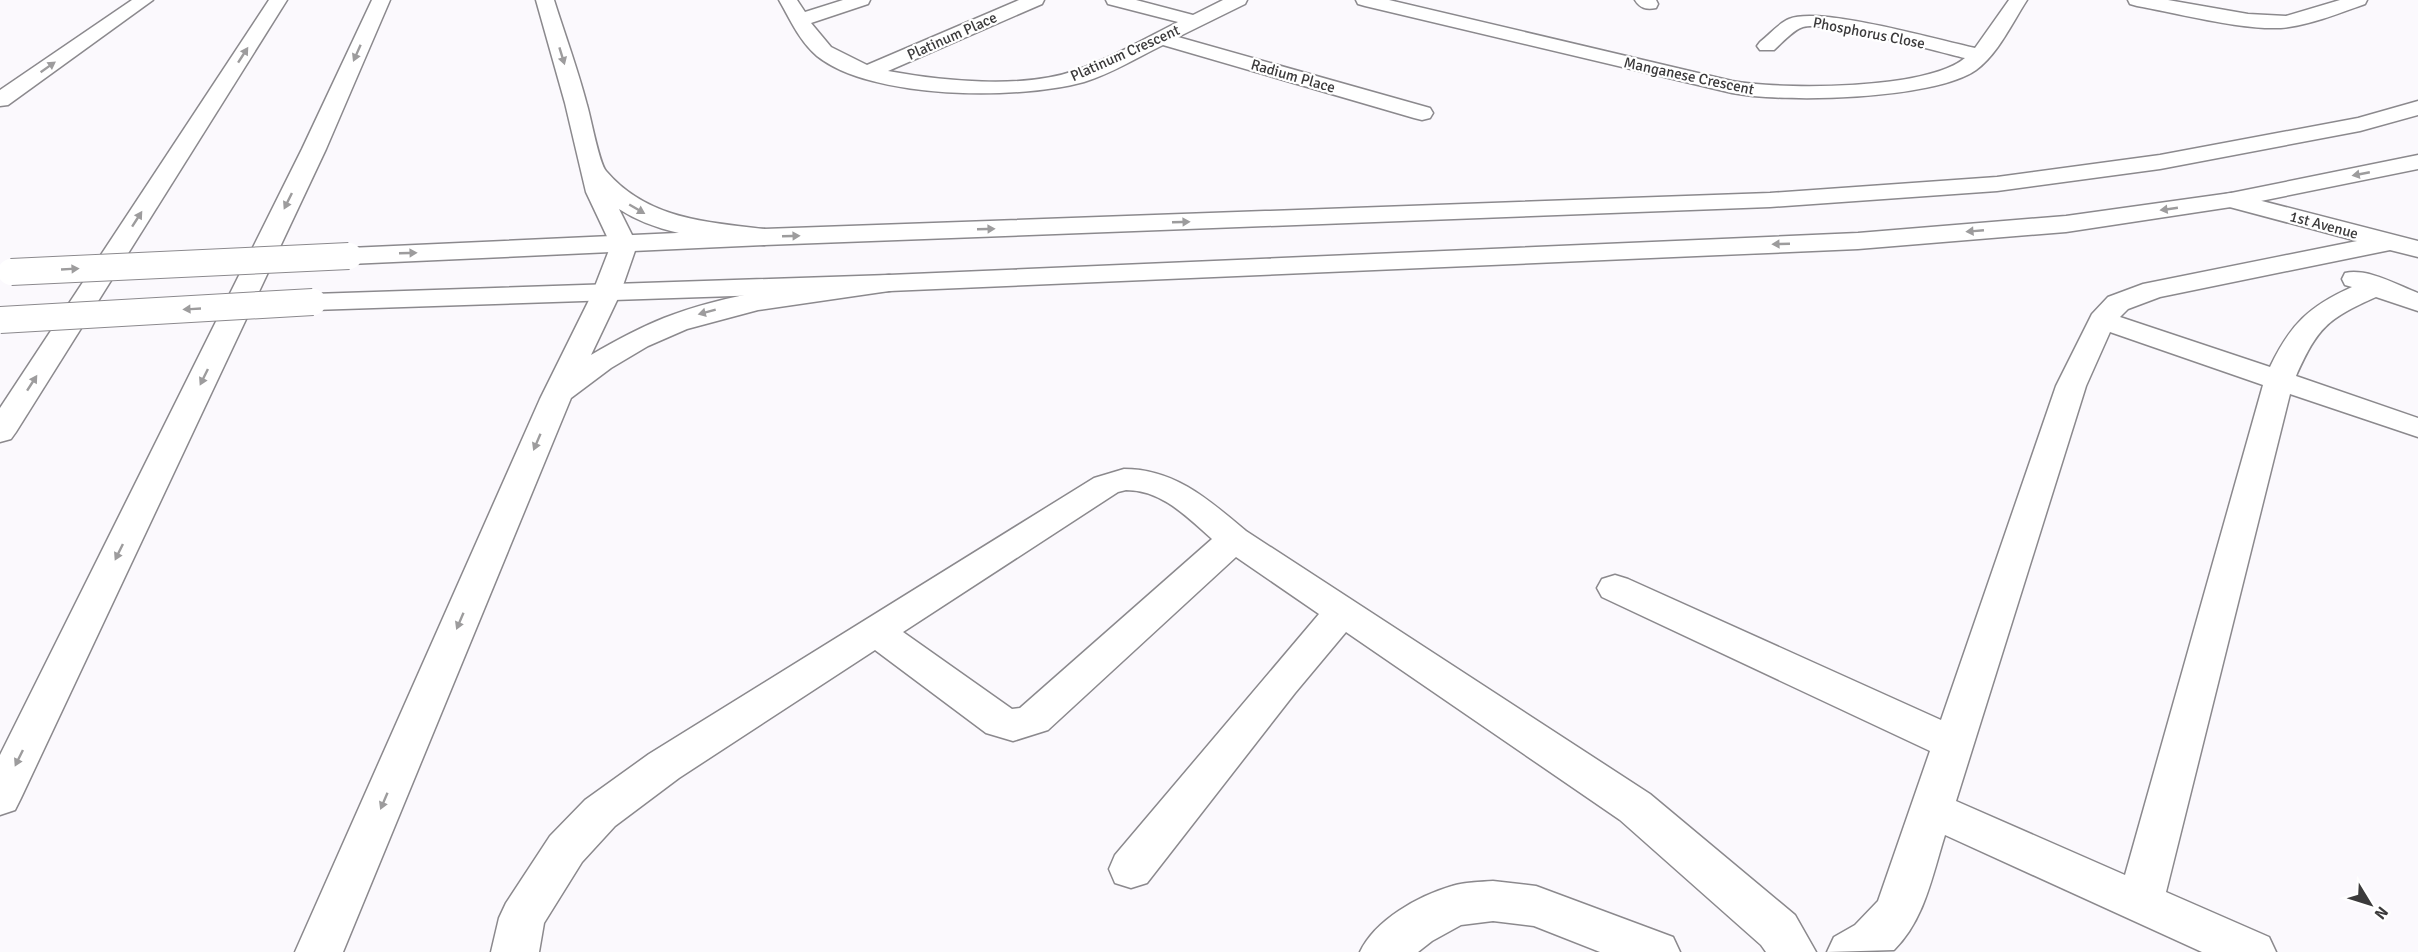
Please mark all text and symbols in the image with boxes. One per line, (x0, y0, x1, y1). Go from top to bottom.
street label: Platinum Place (904, 8, 1000, 64)
street label: Phosphorus Close (1811, 13, 1927, 53)
street label: Platinum Crescent (1068, 21, 1182, 85)
one-way arrow (353, 45, 362, 62)
one-way arrow (237, 47, 248, 63)
one-way arrow (558, 47, 567, 65)
street label: Manganese Crescent (1622, 53, 1756, 99)
street label: Radium Place (1249, 55, 1337, 97)
one-way arrow (40, 61, 56, 73)
one-way arrow (2351, 170, 2370, 179)
one-way arrow (284, 193, 293, 210)
one-way arrow (629, 204, 646, 214)
one-way arrow (2159, 205, 2178, 214)
street label: 1st Avenue (2288, 207, 2360, 243)
one-way arrow (131, 211, 142, 227)
one-way arrow (1172, 217, 1191, 226)
one-way arrow (977, 224, 996, 233)
one-way arrow (1966, 227, 1985, 236)
one-way arrow (782, 231, 801, 240)
one-way arrow (1771, 240, 1790, 249)
one-way arrow (398, 249, 417, 258)
one-way arrow (60, 264, 79, 273)
one-way arrow (182, 304, 201, 314)
one-way arrow (698, 308, 716, 318)
one-way arrow (199, 368, 208, 385)
one-way arrow (26, 375, 37, 391)
one-way arrow (532, 433, 541, 451)
one-way arrow (114, 544, 123, 561)
one-way arrow (456, 613, 465, 630)
one-way arrow (15, 750, 24, 767)
one-way arrow (379, 792, 389, 810)
north arrow (2340, 874, 2400, 934)
text: N (2370, 902, 2392, 923)

